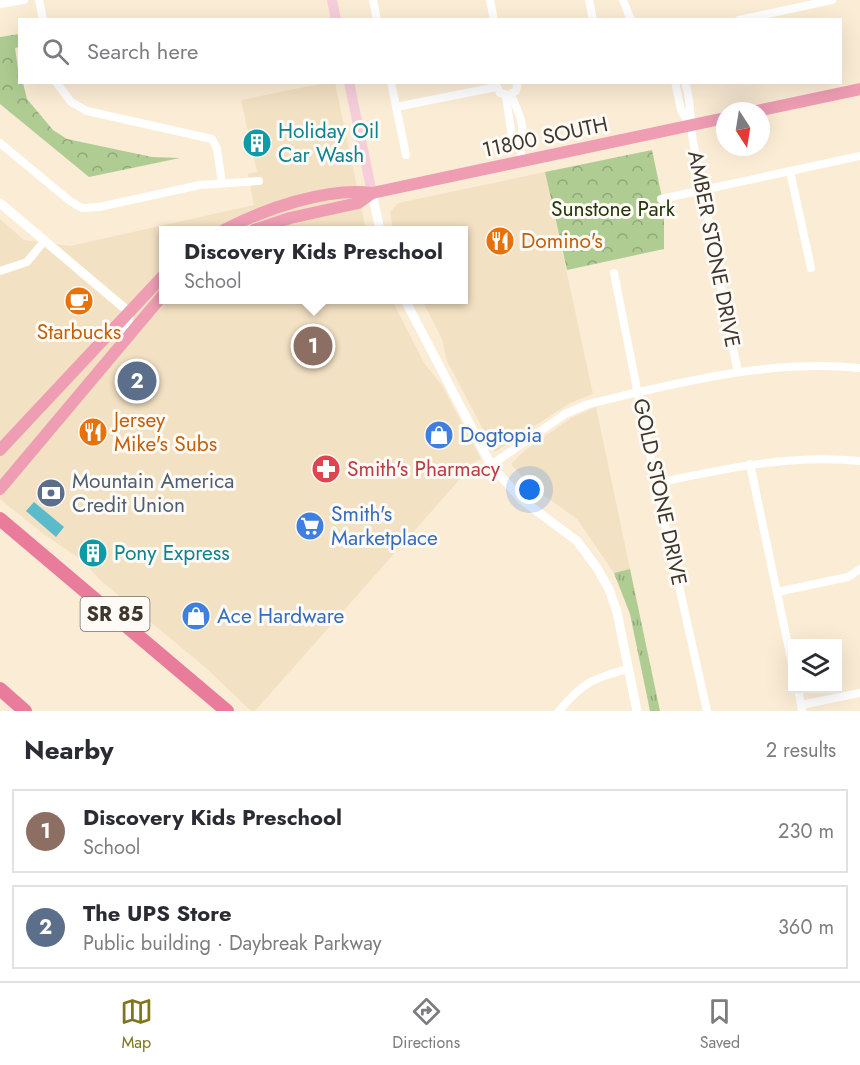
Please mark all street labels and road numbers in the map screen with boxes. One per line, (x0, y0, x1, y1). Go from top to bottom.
street label: 11800 SOUTH (479, 109, 611, 165)
street label: AMBER STONE DRIVE (680, 148, 748, 350)
street label: GOLD STONE DRIVE (626, 396, 694, 588)
road number: SR 85 (80, 597, 150, 631)

